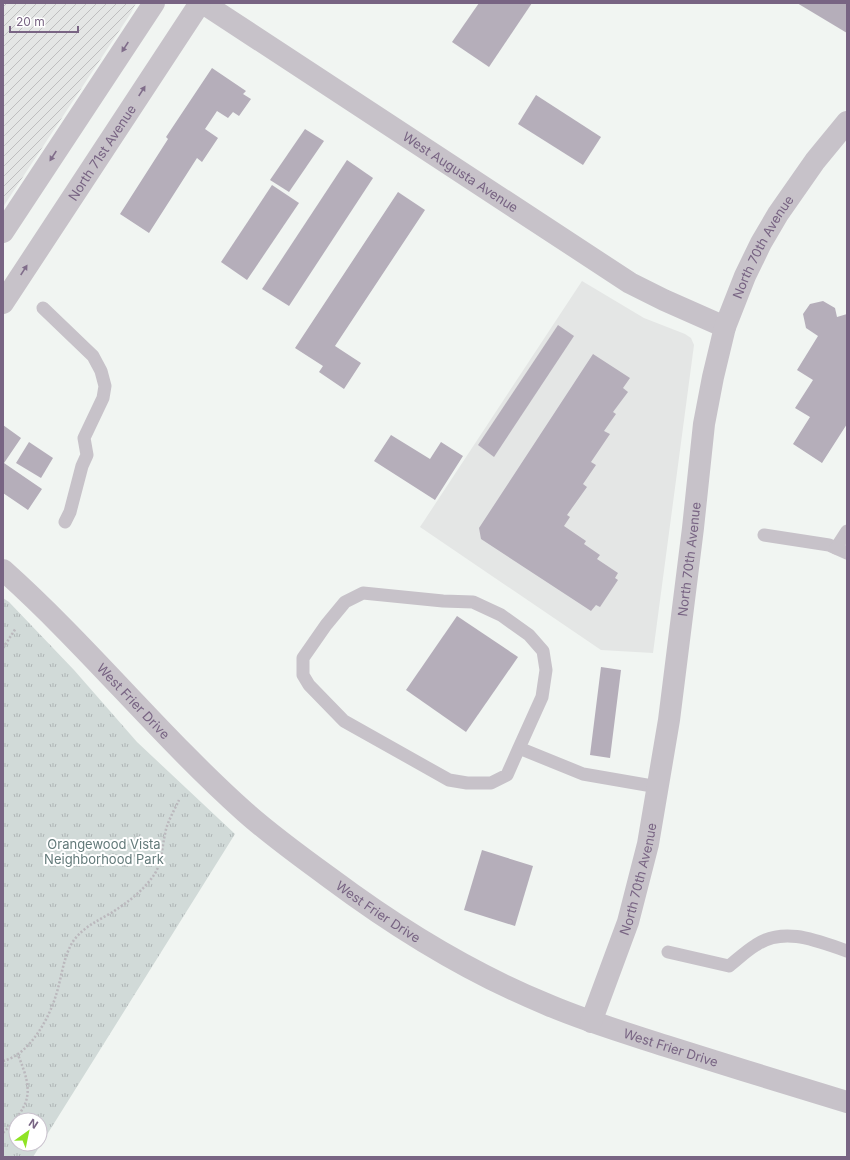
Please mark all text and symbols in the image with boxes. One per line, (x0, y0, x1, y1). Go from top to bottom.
scale bar (10, 8, 78, 34)
text: 20 m (16, 14, 45, 29)
one-way arrow (121, 42, 129, 52)
one-way arrow (138, 86, 146, 97)
street label: North 71st Avenue (65, 102, 139, 204)
street label: West Augusta Avenue (400, 128, 521, 216)
one-way arrow (49, 151, 57, 161)
street label: North 70th Avenue (729, 192, 797, 301)
one-way arrow (21, 264, 28, 276)
street label: North 70th Avenue (674, 501, 704, 617)
street label: West Frier Drive (94, 660, 173, 742)
street label: North 70th Avenue (616, 822, 659, 937)
park label: Orangewood Vista Neighborhood Park (44, 836, 164, 867)
street label: West Frier Drive (333, 877, 424, 946)
street label: West Frier Drive (622, 1025, 720, 1070)
north arrow (8, 1112, 48, 1152)
text: N (26, 1115, 41, 1132)

